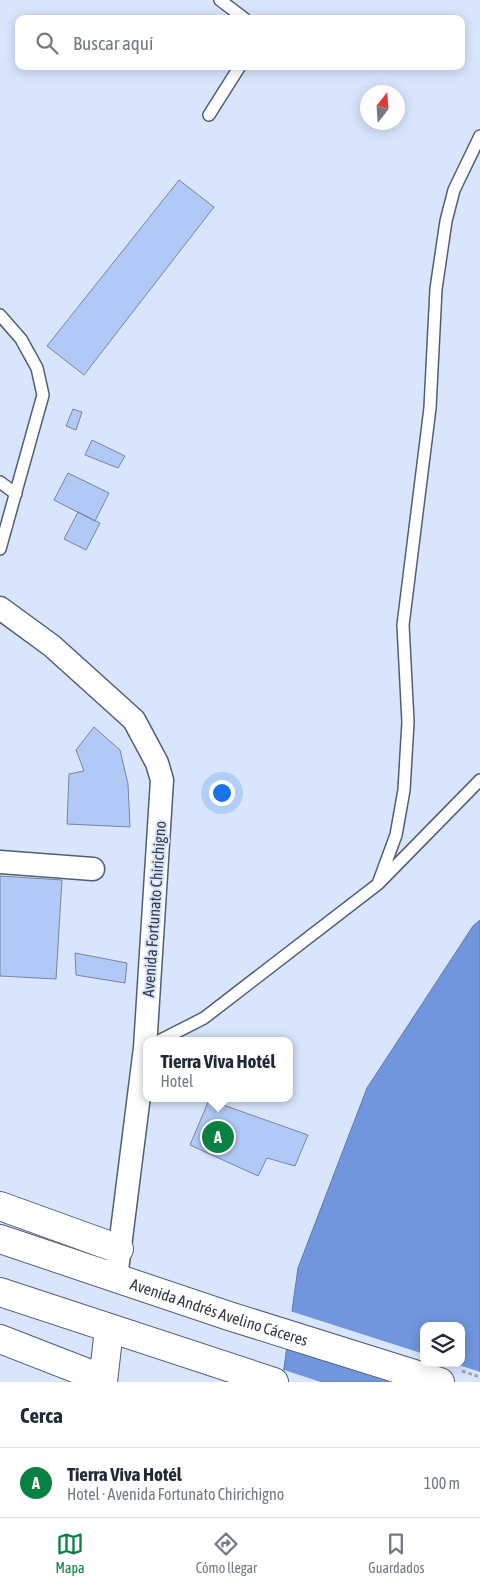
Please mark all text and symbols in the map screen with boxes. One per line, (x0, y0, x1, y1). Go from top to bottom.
search box (15, 15, 465, 70)
icon: search (33, 29, 61, 57)
text: Buscar aquí (73, 32, 153, 54)
north arrow (360, 85, 405, 130)
your location (209, 780, 235, 806)
street label: Avenida Fortunato Chirichigno (139, 820, 170, 998)
popup (143, 1037, 293, 1102)
text: Tierra Viva Hotél (161, 1050, 275, 1072)
text: Hotel (161, 1072, 193, 1090)
pin: A (202, 1118, 234, 1156)
street label: Avenida Andrés Avelino Cáceres (128, 1274, 311, 1349)
map controls (420, 1322, 465, 1367)
button: layers (420, 1322, 465, 1367)
text: Cerca (20, 1403, 63, 1427)
text: Tierra Viva Hotél (67, 1463, 182, 1485)
text: A (32, 1474, 40, 1492)
text: 100 m (424, 1474, 460, 1492)
text: Hotel · Avenida Fortunato Chirichigno (67, 1485, 284, 1503)
tab: Mapa (56, 1530, 85, 1576)
tab: Cómo llegar (196, 1530, 257, 1576)
tab: Guardados (368, 1530, 424, 1576)

